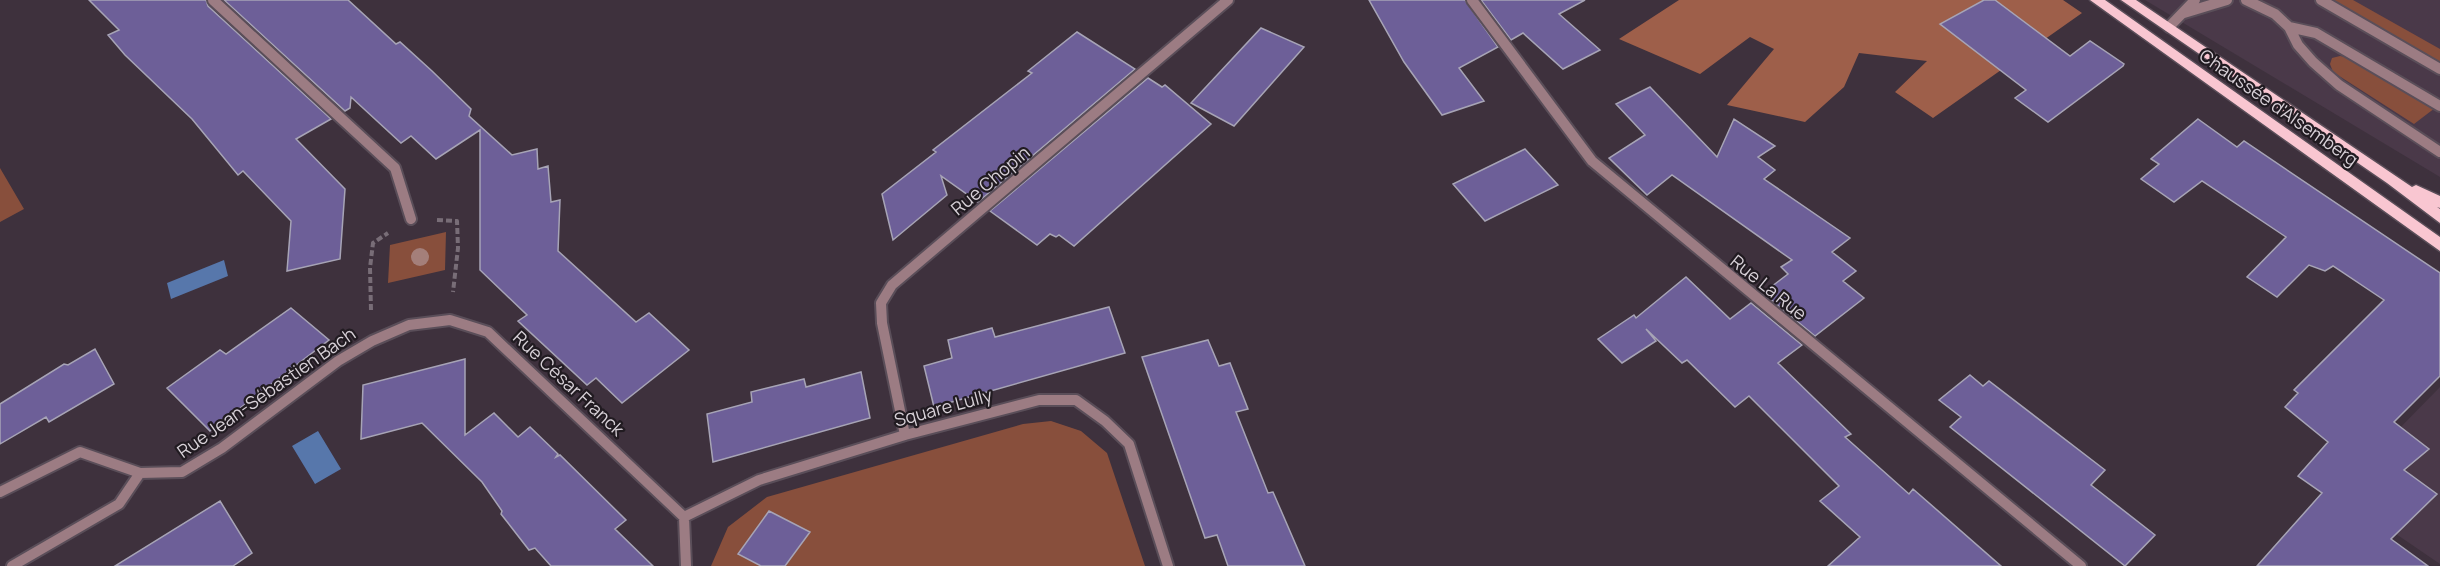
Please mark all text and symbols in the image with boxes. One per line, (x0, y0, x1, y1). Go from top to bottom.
street label: Chaussée d'Alsemberg (2195, 43, 2363, 171)
street label: Rue Chopin (946, 140, 1034, 220)
street label: Rue La Rue (1726, 249, 1812, 325)
street label: Rue Jean-Sébastien Bach (172, 321, 360, 463)
street label: Rue César Franck (508, 325, 631, 442)
street label: Square Lully (891, 382, 995, 432)

